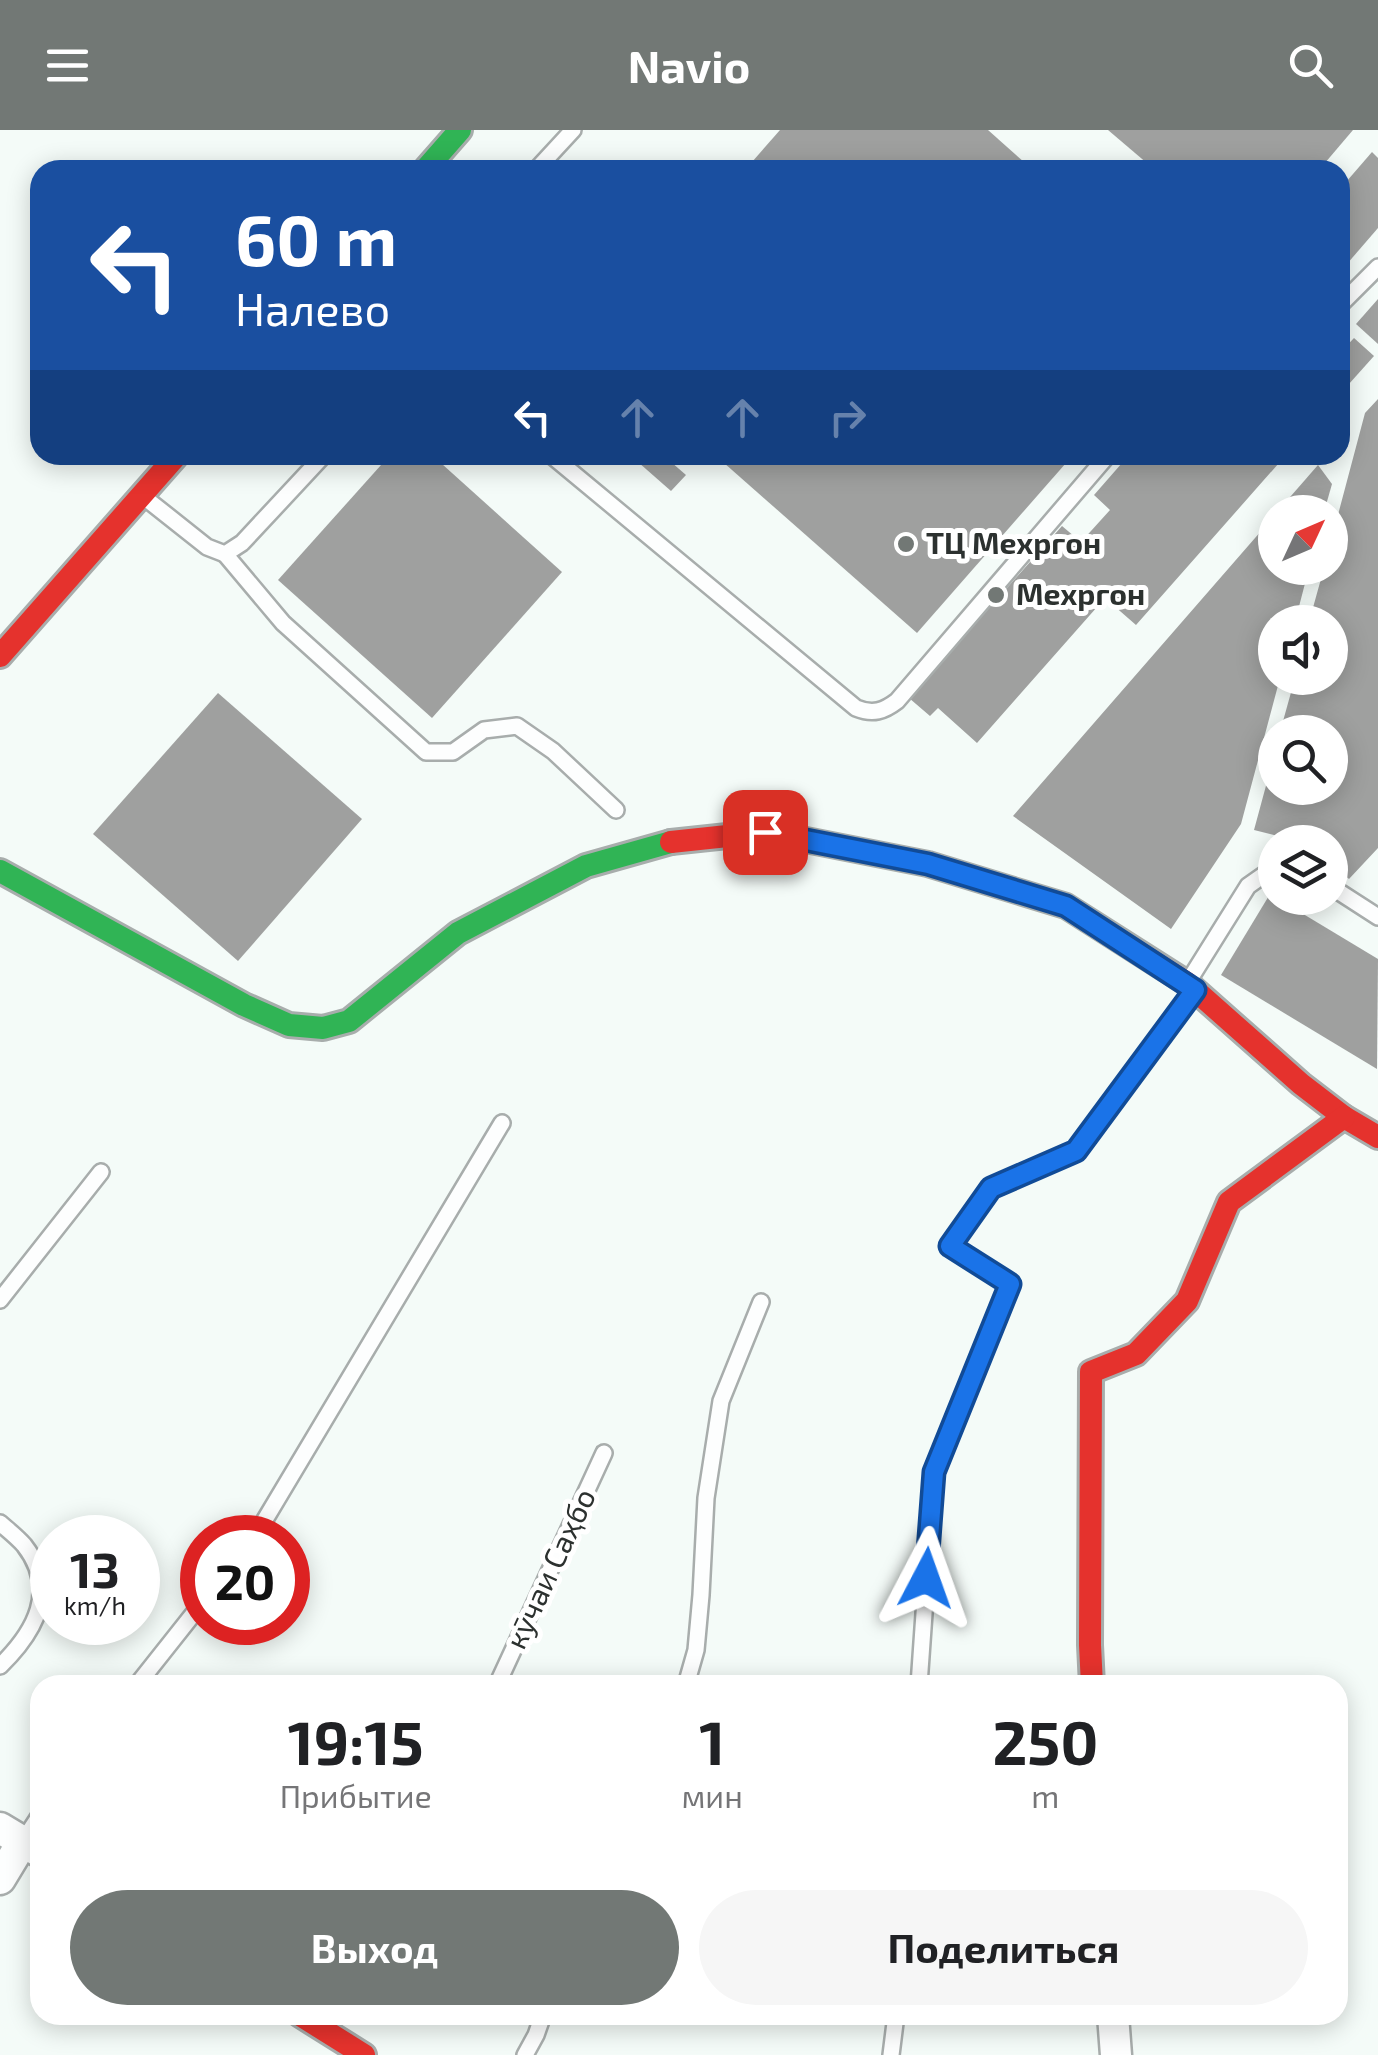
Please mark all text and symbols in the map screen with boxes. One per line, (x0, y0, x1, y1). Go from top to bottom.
icon: menu (40, 38, 95, 93)
text: Navio (628, 38, 750, 92)
icon: search (1283, 38, 1338, 93)
text: 60 m (235, 196, 397, 280)
icon: left (70, 200, 200, 330)
text: Налево (235, 281, 390, 335)
icon: left (505, 390, 560, 445)
icon: ahead (610, 390, 665, 445)
icon: ahead (715, 390, 770, 445)
icon: right (820, 390, 875, 445)
north arrow (1258, 495, 1348, 585)
map controls (1258, 495, 1348, 915)
place label: ТЦ Мехргон (926, 524, 1101, 560)
marker: ТЦ Мехргон (895, 533, 917, 555)
place label: Мехргон (1016, 575, 1145, 611)
marker: Мехргон (985, 584, 1007, 606)
button: sound (1258, 605, 1348, 695)
button: search (1258, 715, 1348, 805)
pin (723, 790, 808, 875)
icon: arrive (738, 805, 793, 860)
button: layers (1258, 825, 1348, 915)
street label: кӯчаи Саҳбо (496, 1482, 603, 1655)
speed limit sign: 20 (180, 1515, 310, 1645)
position arrow (874, 1526, 978, 1630)
text: 13 (70, 1538, 120, 1598)
text: km/h (64, 1590, 126, 1620)
text: 19:15 (288, 1705, 424, 1777)
text: 1 (699, 1705, 725, 1777)
text: 250 (992, 1705, 1098, 1777)
text: Прибытие (280, 1776, 432, 1814)
text: мин (681, 1776, 743, 1814)
text: m (1031, 1776, 1059, 1814)
button: Выход (70, 1890, 679, 2005)
button: Поделиться (699, 1890, 1308, 2005)

